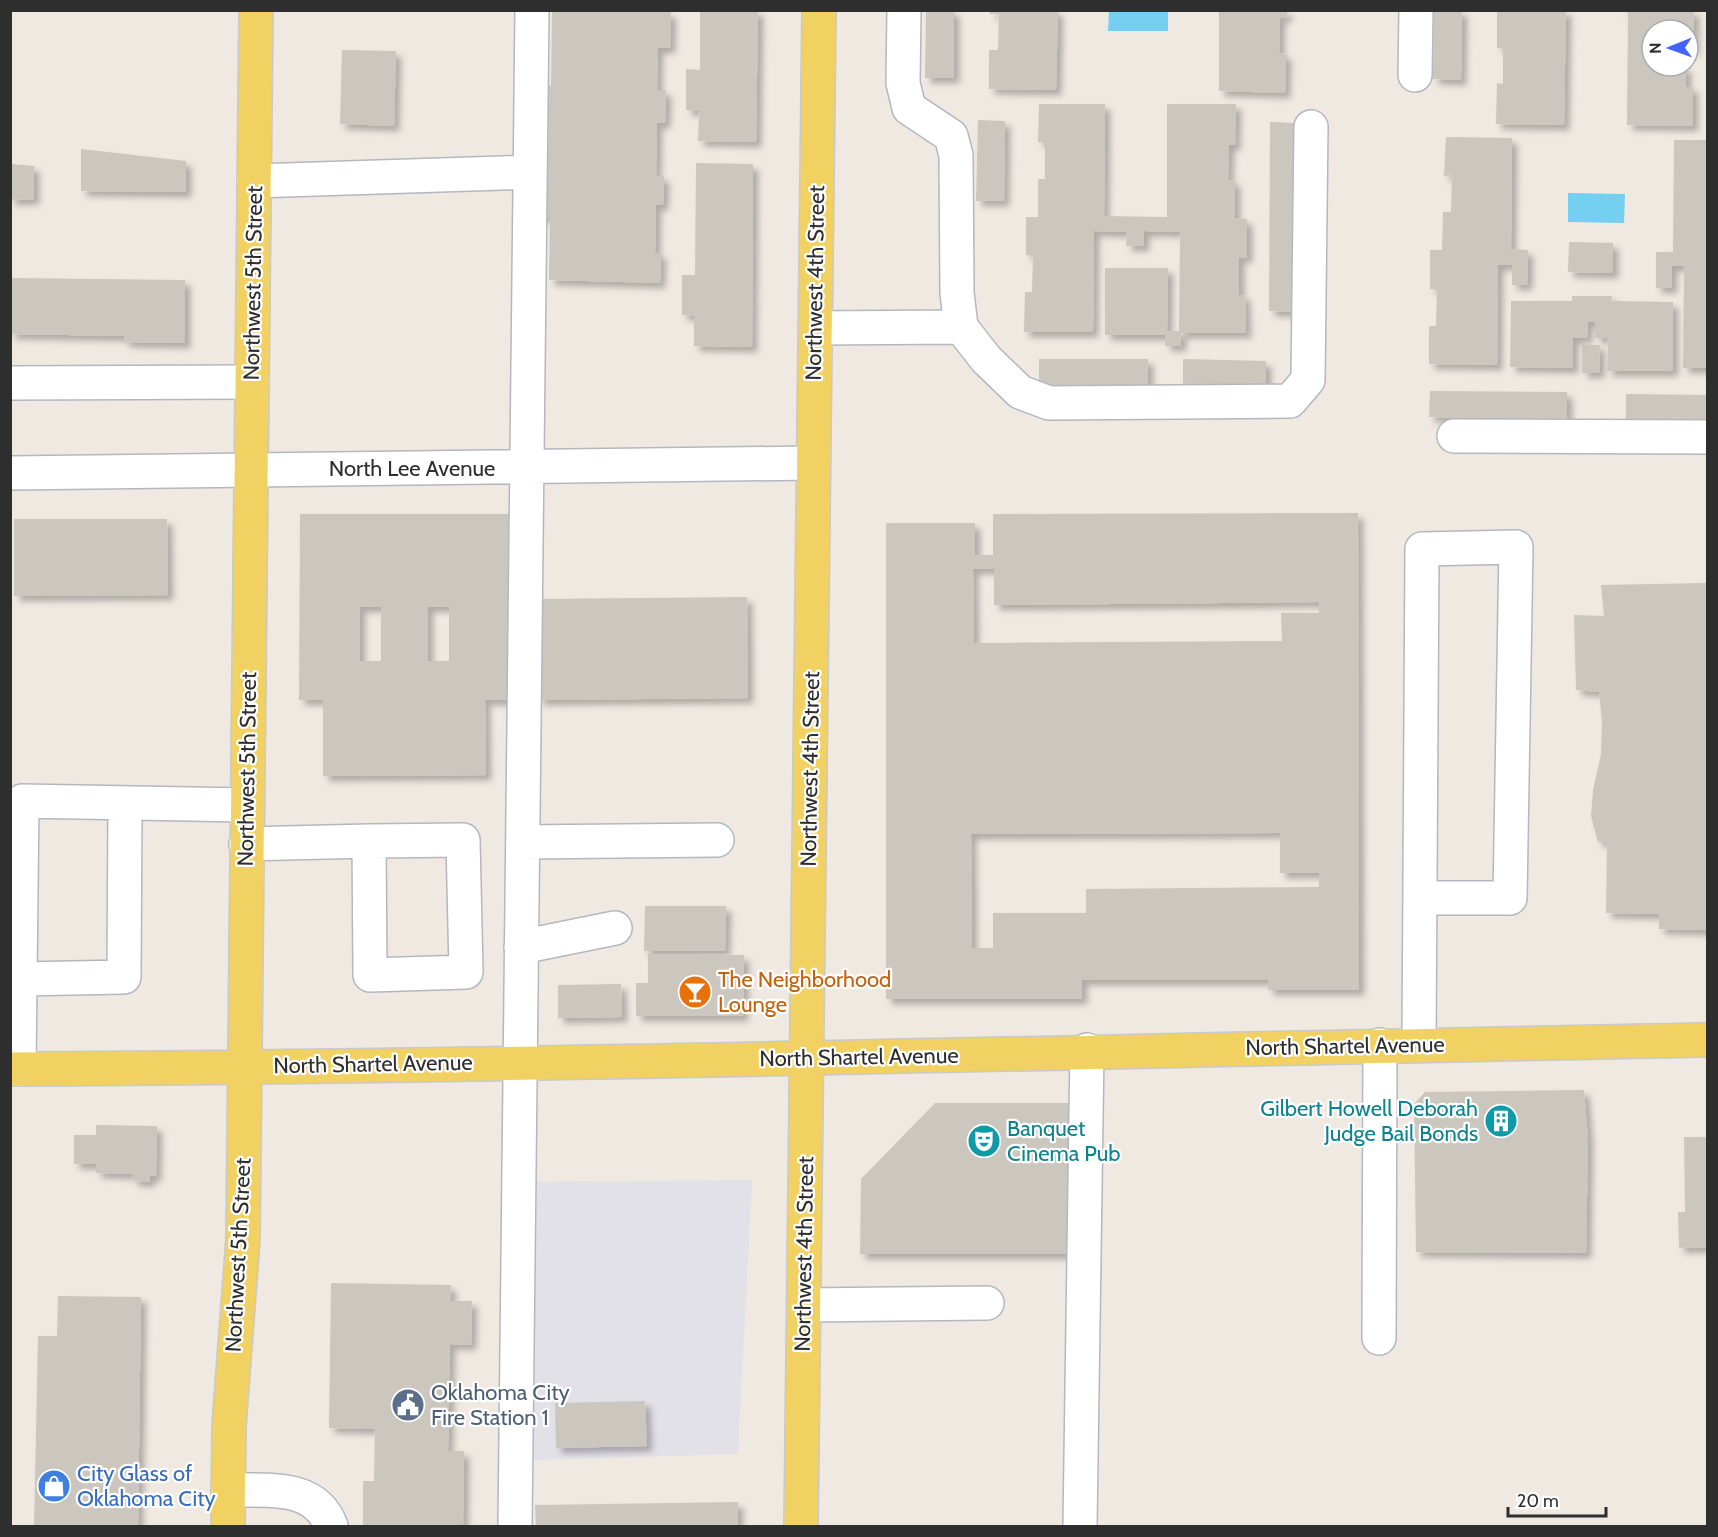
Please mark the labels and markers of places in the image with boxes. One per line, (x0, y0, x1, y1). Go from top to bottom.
place label: The Neighborhood Lounge (718, 966, 891, 1018)
bar icon: The Neighborhood Lounge (677, 974, 713, 1010)
place label: Gilbert Howell Deborah Judge Bail Bonds (1260, 1095, 1478, 1147)
building icon: Gilbert Howell Deborah Judge Bail Bonds (1483, 1103, 1519, 1139)
place label: Banquet Cinema Pub (1007, 1115, 1120, 1167)
theatre icon: Banquet Cinema Pub (966, 1123, 1002, 1159)
place label: Oklahoma City Fire Station 1 (431, 1379, 570, 1431)
public building icon: Oklahoma City Fire Station 1 (390, 1387, 426, 1423)
place label: City Glass of Oklahoma City (77, 1460, 216, 1512)
shop icon: City Glass of Oklahoma City (36, 1468, 72, 1504)

